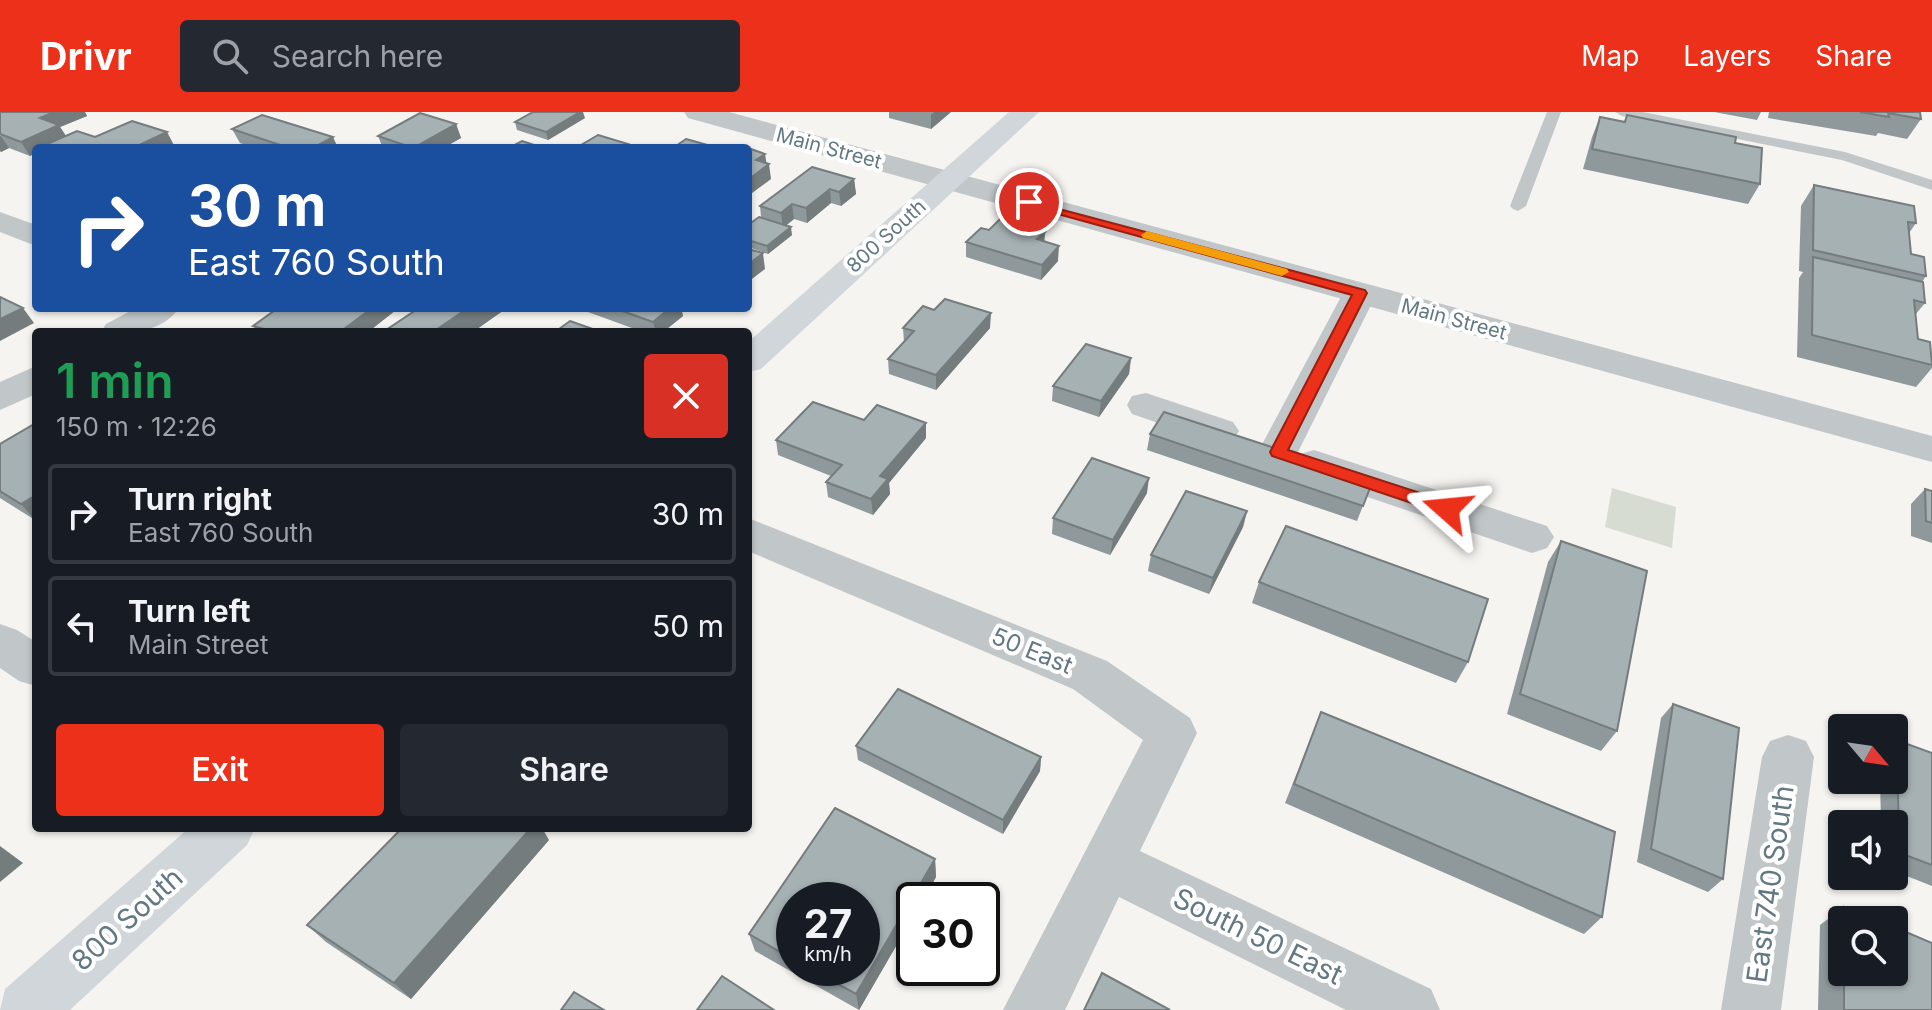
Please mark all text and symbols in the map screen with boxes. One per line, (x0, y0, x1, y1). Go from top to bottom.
search box (180, 20, 740, 92)
text: Drivr (40, 33, 132, 79)
icon: search (208, 34, 252, 78)
text: Search here (272, 38, 443, 74)
text: Map (1581, 39, 1639, 73)
text: Layers (1683, 39, 1771, 73)
text: Share (1815, 39, 1892, 73)
street label: Main Street (774, 122, 885, 174)
pin (995, 168, 1063, 236)
text: 30 m (188, 172, 326, 240)
icon: right (56, 176, 160, 280)
icon: arrive (1007, 180, 1051, 224)
street label: 800 South (841, 194, 931, 278)
text: East 760 South (188, 240, 445, 284)
street label: Main Street (1399, 293, 1510, 345)
text: 1 min (56, 351, 174, 410)
button: close (644, 354, 728, 438)
text: 150 m · 12:26 (56, 411, 217, 442)
position arrow (1405, 467, 1489, 551)
text: Turn right (128, 481, 272, 517)
icon: right (60, 492, 104, 536)
text: 30 m (652, 496, 724, 532)
text: East 760 South (128, 517, 313, 548)
text: Turn left (128, 593, 250, 629)
icon: left (60, 604, 104, 648)
text: 50 m (652, 608, 724, 644)
street label: 50 East (987, 621, 1077, 680)
text: Main Street (128, 629, 268, 660)
north arrow (1828, 714, 1908, 794)
map controls (1828, 714, 1908, 986)
button: Exit (56, 724, 384, 816)
button: Share (400, 724, 728, 816)
street label: East 740 South (1739, 783, 1801, 985)
button: sound (1828, 810, 1908, 890)
street label: 800 South (65, 860, 189, 978)
street label: South 50 East (1168, 880, 1348, 992)
speed limit sign: 30 (896, 882, 1000, 986)
text: 27 (804, 899, 852, 948)
button: search (1828, 906, 1908, 986)
text: km/h (804, 942, 852, 966)

